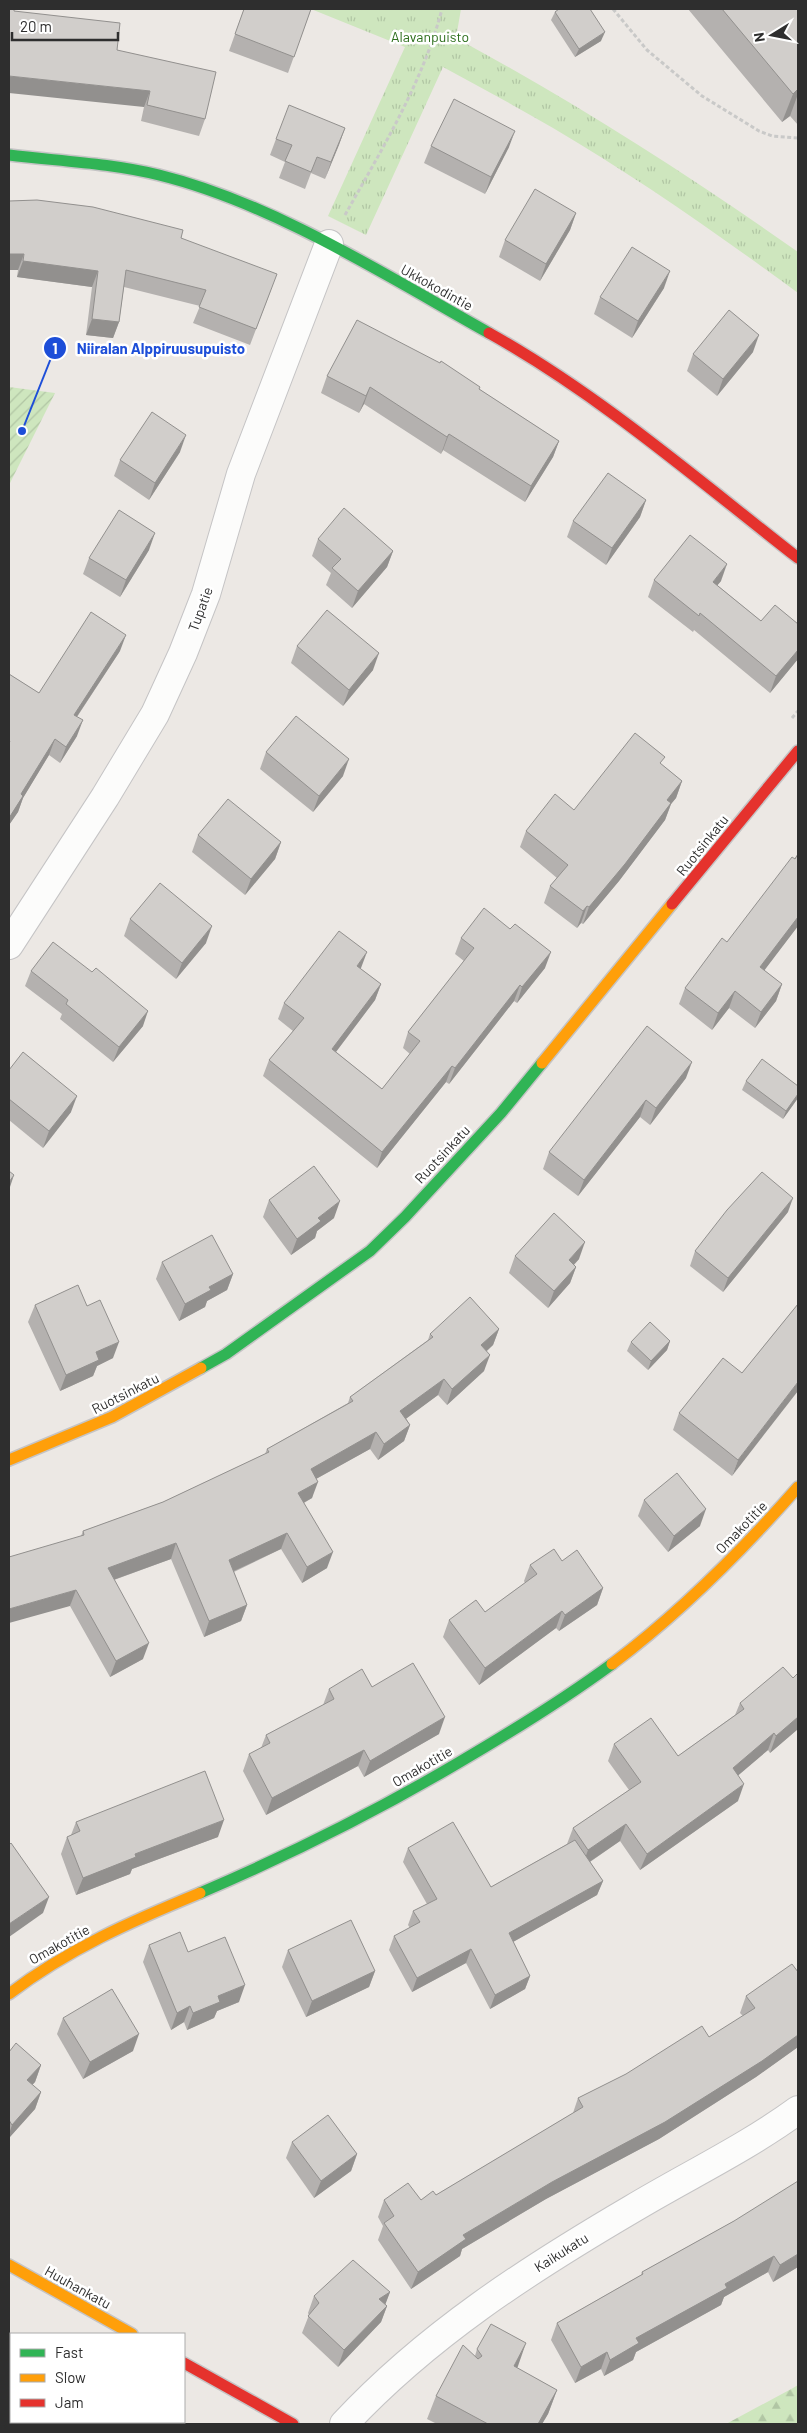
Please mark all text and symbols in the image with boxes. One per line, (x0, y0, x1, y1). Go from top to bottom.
scale bar (12, 10, 119, 42)
north arrow (747, 10, 797, 60)
text: 20 m (20, 17, 52, 35)
park label: Alavanpuisto (391, 28, 469, 45)
text: N (750, 31, 768, 43)
street label: Ukkokodintie (398, 260, 476, 314)
callout: Niiralan Alppiruusupuisto (42, 333, 256, 363)
text: 1 (52, 339, 58, 357)
text: Niiralan Alppiruusupuisto (77, 339, 245, 357)
street label: Tupatie (184, 585, 216, 633)
street label: Ruotsinkatu (672, 811, 732, 879)
street label: Ruotsinkatu (411, 1121, 473, 1187)
street label: Ruotsinkatu (89, 1369, 161, 1417)
street label: Omakotitie (712, 1497, 770, 1557)
street label: Omakotitie (389, 1742, 455, 1790)
street label: Omakotitie (26, 1920, 92, 1968)
street label: Kaikukatu (531, 2229, 591, 2275)
street label: Huuhankatu (42, 2262, 114, 2312)
legend (10, 2333, 185, 2423)
text: Fast (55, 2343, 83, 2361)
text: Slow (55, 2368, 86, 2386)
text: Jam (55, 2393, 84, 2411)

